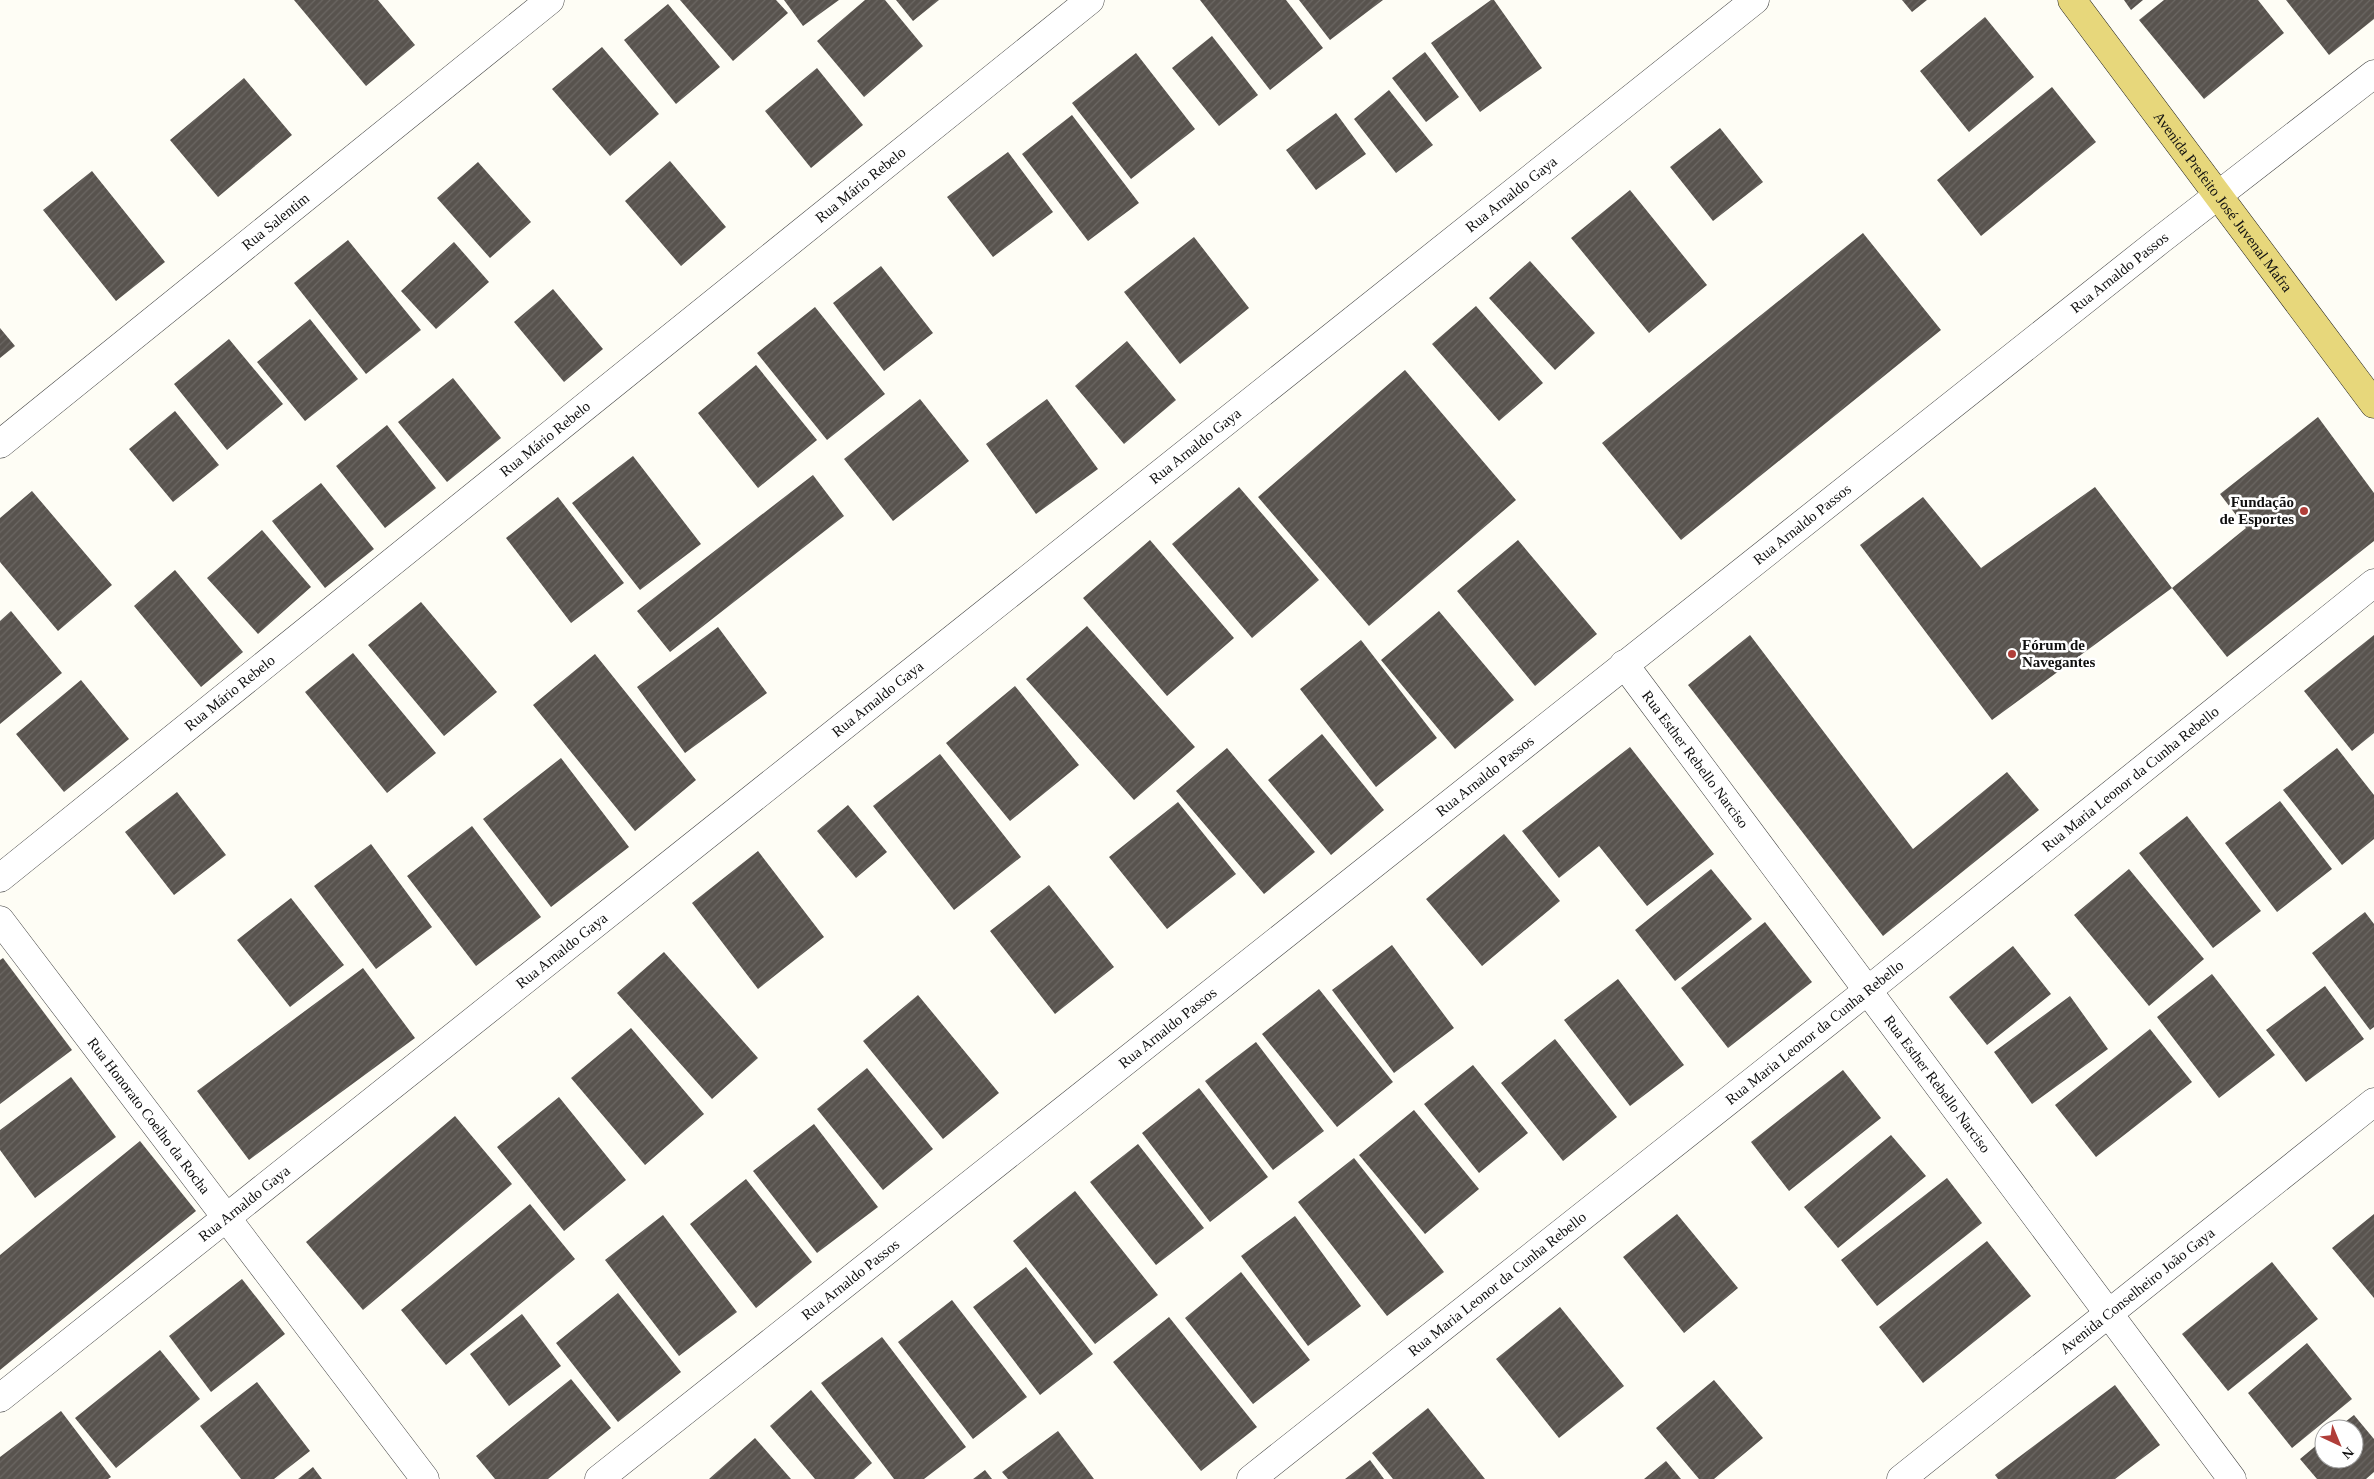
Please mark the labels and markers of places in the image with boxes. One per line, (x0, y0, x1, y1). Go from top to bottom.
place label: Fundação de Esportes (2219, 494, 2294, 527)
marker: Fundação de Esportes (2298, 505, 2310, 517)
place label: Fórum de Navegantes (2022, 637, 2095, 670)
marker: Fórum de Navegantes (2006, 648, 2018, 660)

